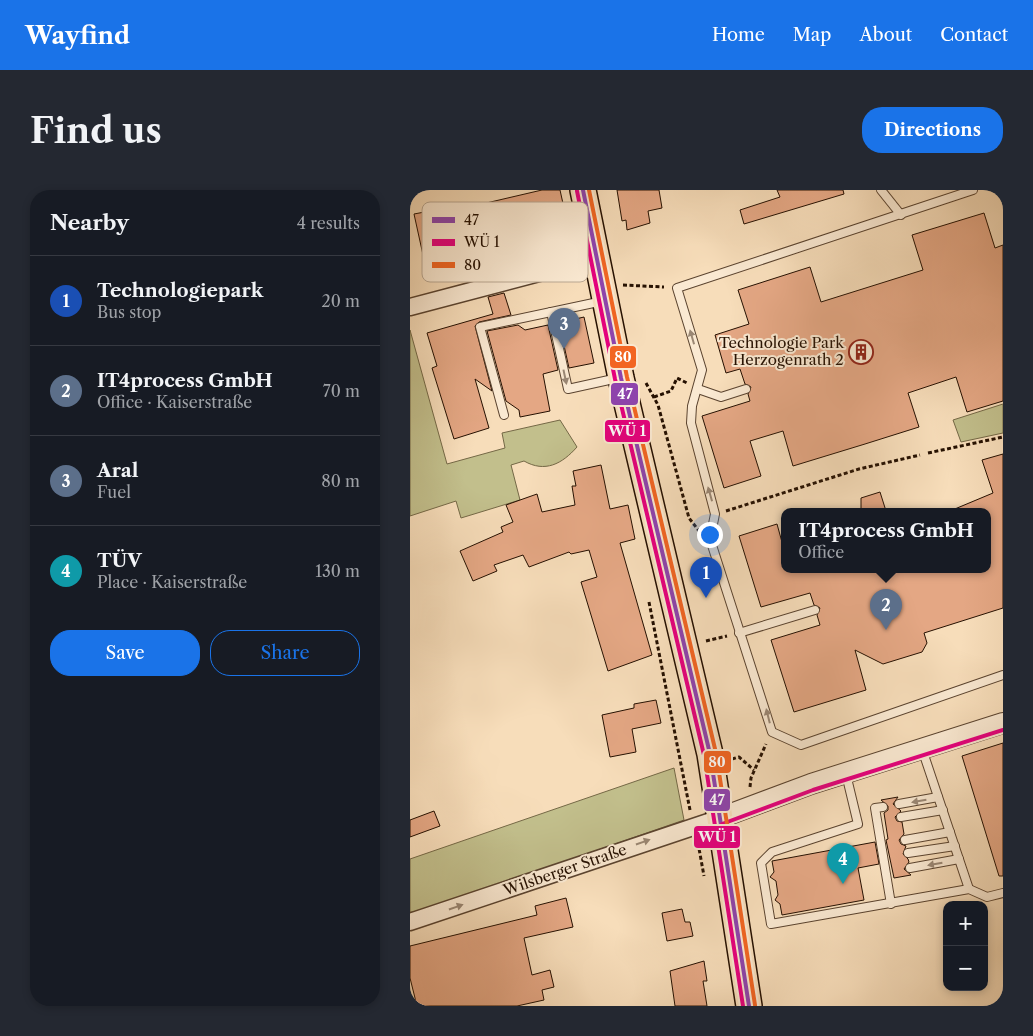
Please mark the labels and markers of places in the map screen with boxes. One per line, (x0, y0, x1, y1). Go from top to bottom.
pin: 3 (548, 308, 580, 349)
place label: Technologie Park Herzogenrath 2 (719, 333, 845, 369)
building icon: Technologie Park Herzogenrath 2 (848, 339, 874, 365)
pin: 1 (690, 557, 722, 598)
pin: 2 (870, 589, 902, 630)
pin: 4 (827, 843, 859, 884)

